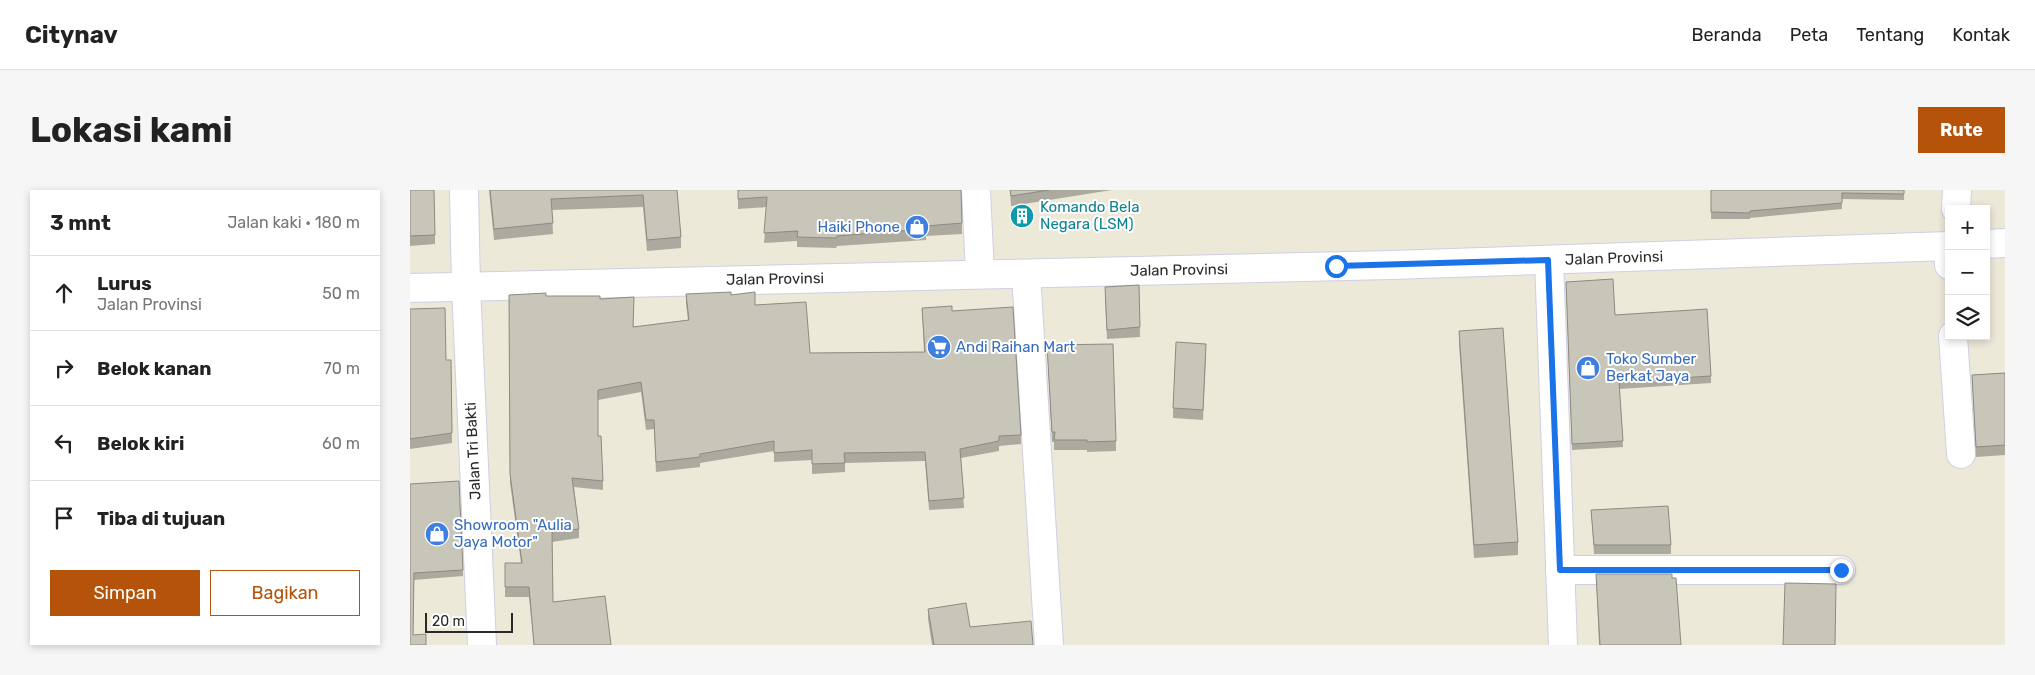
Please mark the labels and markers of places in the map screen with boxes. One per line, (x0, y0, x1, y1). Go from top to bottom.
place label: Komando Bela Negara (LSM) (1040, 198, 1139, 233)
building icon: Komando Bela Negara (LSM) (1009, 203, 1035, 229)
shop icon: Haiki Phone (904, 214, 930, 240)
place label: Haiki Phone (817, 218, 900, 236)
supermarket icon: Andi Raihan Mart (926, 334, 952, 360)
place label: Andi Raihan Mart (956, 338, 1075, 356)
place label: Toko Sumber Berkat Jaya (1606, 350, 1697, 385)
shop icon: Toko Sumber Berkat Jaya (1575, 355, 1601, 381)
place label: Showroom "Aulia Jaya Motor" (454, 516, 572, 551)
shop icon: Showroom "Aulia Jaya Motor" (424, 521, 450, 547)

